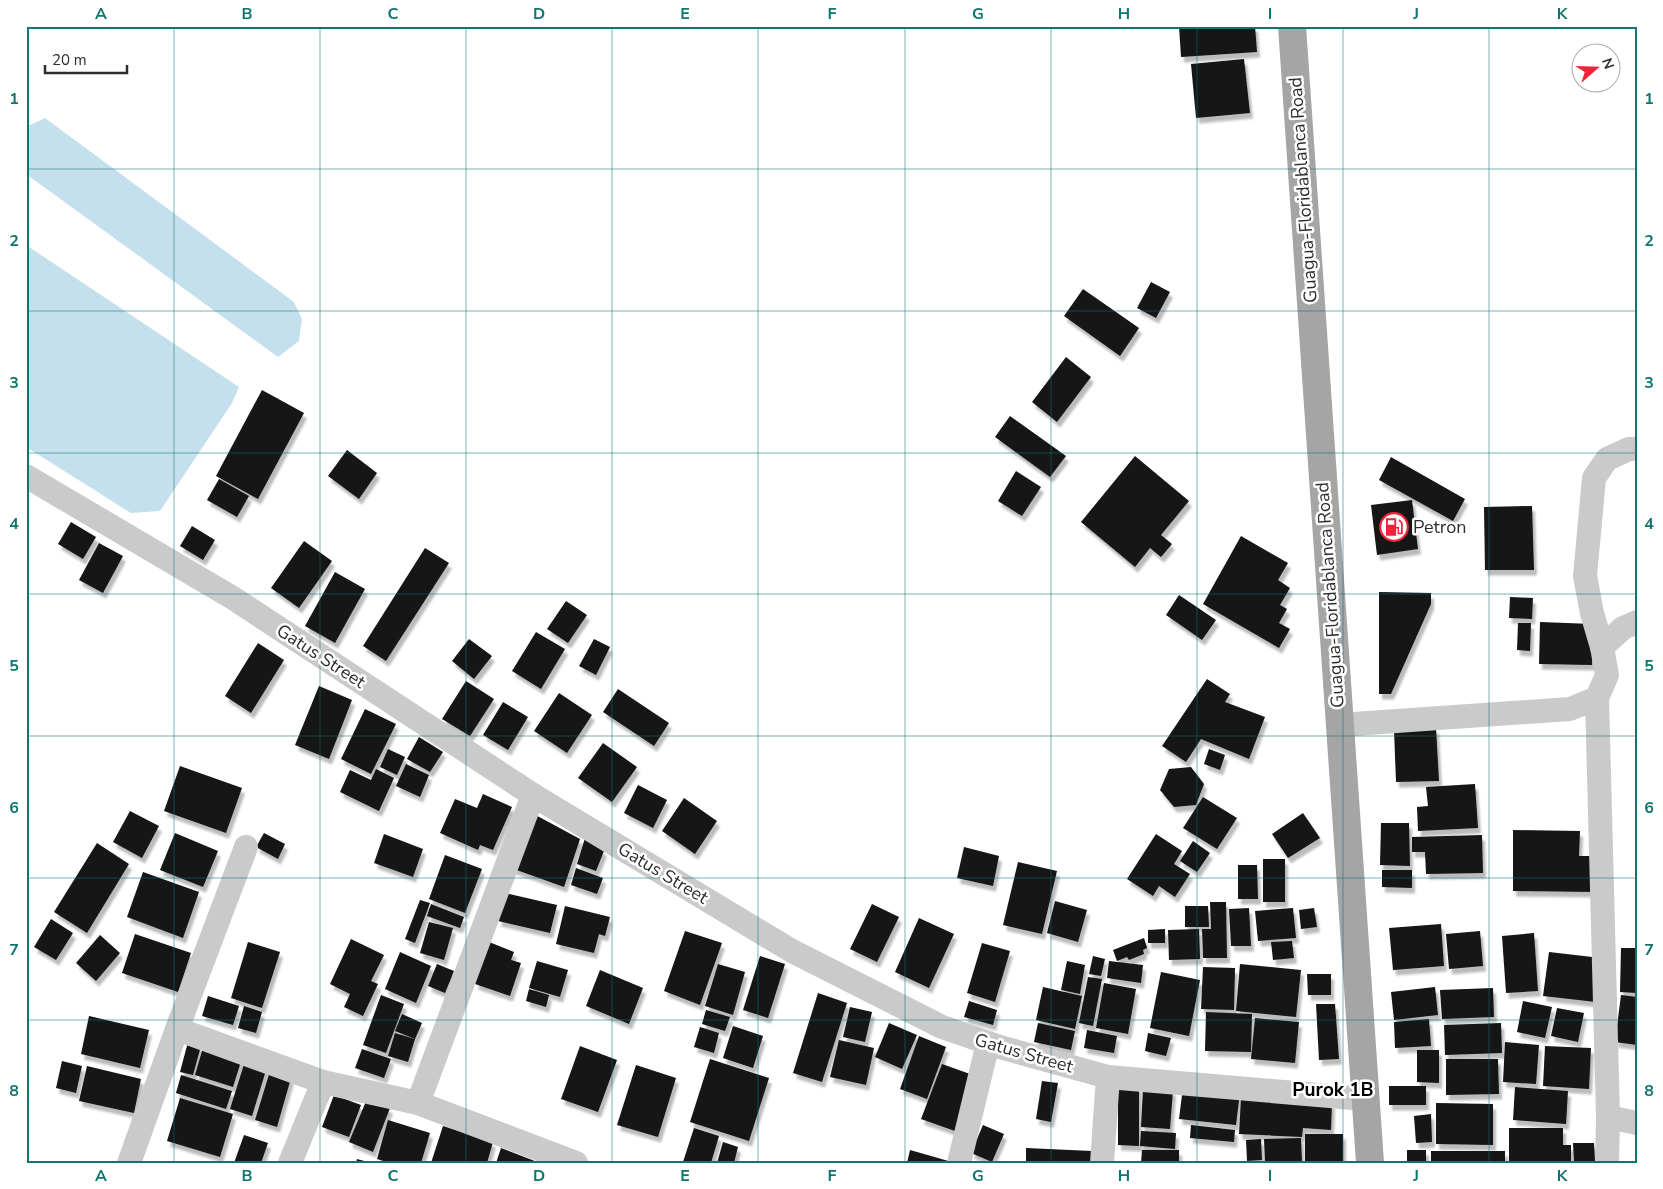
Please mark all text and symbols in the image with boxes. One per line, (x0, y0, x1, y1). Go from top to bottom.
text: A (95, 3, 107, 25)
text: B (241, 3, 253, 25)
text: C (388, 3, 399, 25)
text: D (533, 3, 545, 25)
text: E (680, 3, 690, 25)
text: F (828, 3, 837, 25)
text: G (972, 3, 984, 25)
text: H (1118, 3, 1130, 25)
text: I (1268, 3, 1272, 25)
text: J (1412, 3, 1419, 25)
text: K (1557, 3, 1569, 25)
scale bar (45, 42, 128, 74)
north arrow (1570, 42, 1620, 92)
text: 20 m (52, 50, 87, 70)
text: N (1597, 56, 1618, 72)
street label: Guagua-Floridablanca Road (1283, 76, 1323, 304)
text: 1 (9, 88, 19, 110)
text: 1 (1644, 88, 1654, 110)
text: 2 (9, 230, 19, 252)
text: 2 (1644, 230, 1654, 252)
text: 3 (9, 372, 19, 394)
text: 3 (1644, 372, 1654, 394)
street label: Guagua-Floridablanca Road (1310, 481, 1350, 709)
fuel station icon: Petron (1379, 512, 1409, 542)
text: 4 (9, 513, 19, 535)
text: 4 (1644, 513, 1654, 535)
place label: Petron (1413, 515, 1466, 539)
street label: Gatus Street (272, 618, 371, 694)
text: 5 (9, 655, 19, 677)
text: 5 (1644, 655, 1654, 677)
text: 6 (9, 797, 19, 819)
text: 6 (1644, 797, 1654, 819)
street label: Gatus Street (613, 837, 713, 910)
text: 7 (9, 939, 19, 961)
text: 7 (1644, 939, 1654, 961)
street label: Gatus Street (972, 1027, 1077, 1079)
district label: Purok 1B (1292, 1077, 1374, 1103)
text: 8 (9, 1080, 19, 1102)
text: 8 (1644, 1080, 1654, 1102)
text: A (95, 1165, 107, 1187)
text: B (241, 1165, 253, 1187)
text: C (388, 1165, 399, 1187)
text: D (533, 1165, 545, 1187)
text: E (680, 1165, 690, 1187)
text: F (828, 1165, 837, 1187)
text: G (972, 1165, 984, 1187)
text: H (1118, 1165, 1130, 1187)
text: I (1268, 1165, 1272, 1187)
text: J (1412, 1165, 1419, 1187)
text: K (1557, 1165, 1569, 1187)

